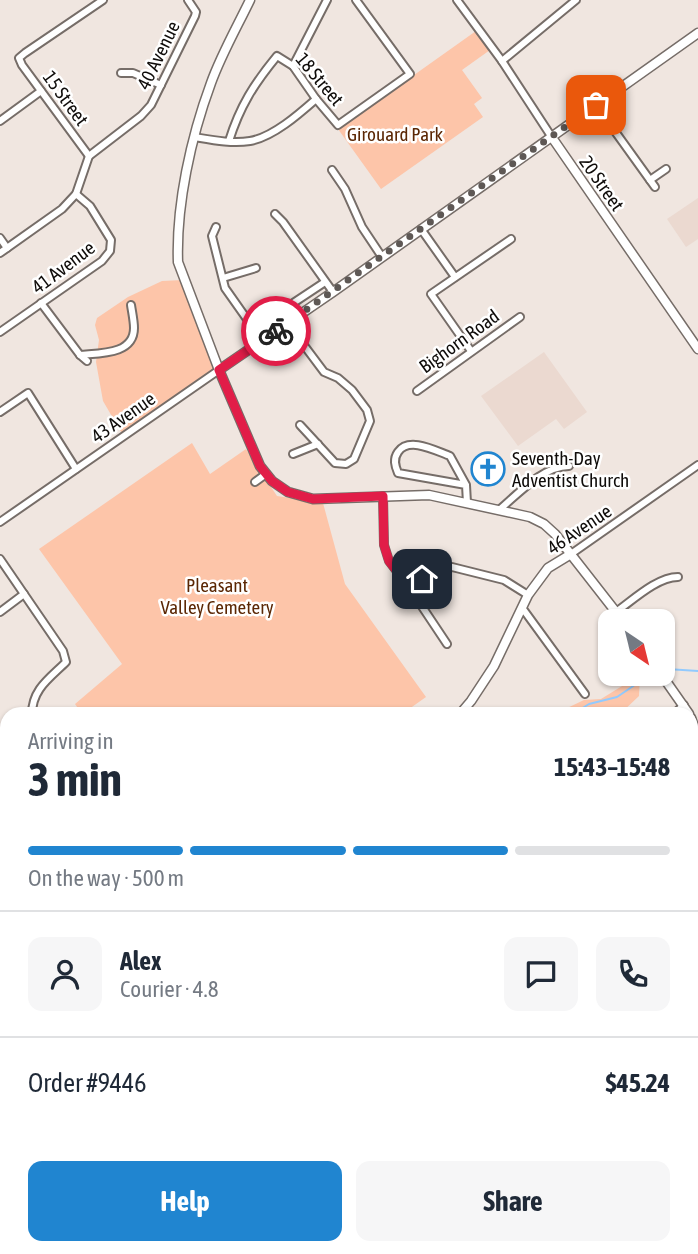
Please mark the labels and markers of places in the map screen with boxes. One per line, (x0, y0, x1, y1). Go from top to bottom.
pin (566, 75, 626, 135)
place label: Seventh-Day Adventist Church (512, 447, 629, 491)
church icon: Seventh-Day Adventist Church (469, 450, 507, 488)
pin (392, 549, 452, 609)

